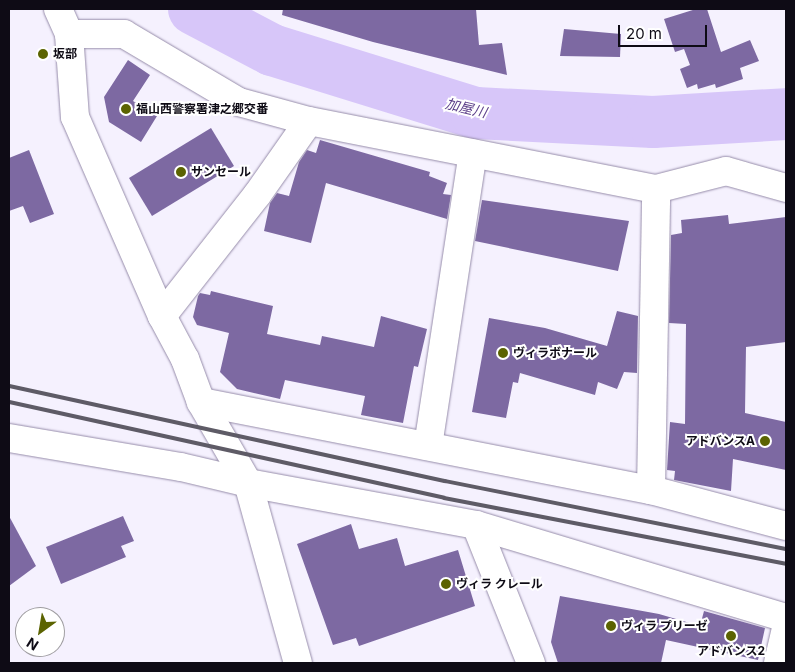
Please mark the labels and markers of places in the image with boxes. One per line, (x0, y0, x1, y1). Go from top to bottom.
place label: 坂部 (53, 47, 77, 61)
marker: 坂部 (37, 48, 49, 60)
place label: 福山西警察署津之郷交番 (136, 102, 268, 116)
marker: 福山西警察署津之郷交番 (120, 103, 132, 115)
place label: サンセール (191, 165, 251, 179)
marker: サンセール (175, 166, 187, 178)
place label: ヴィラボナール (513, 346, 597, 360)
marker: ヴィラボナール (497, 347, 509, 359)
place label: アドバンスA (686, 434, 755, 448)
marker: アドバンスA (759, 435, 771, 447)
place label: ヴィラ クレール (456, 577, 543, 591)
marker: ヴィラ クレール (440, 578, 452, 590)
place label: ヴィラ プリーゼ (621, 619, 708, 633)
marker: ヴィラ プリーゼ (605, 620, 617, 632)
marker: アドバンス2 (725, 630, 737, 642)
place label: アドバンス2 (697, 644, 765, 658)

